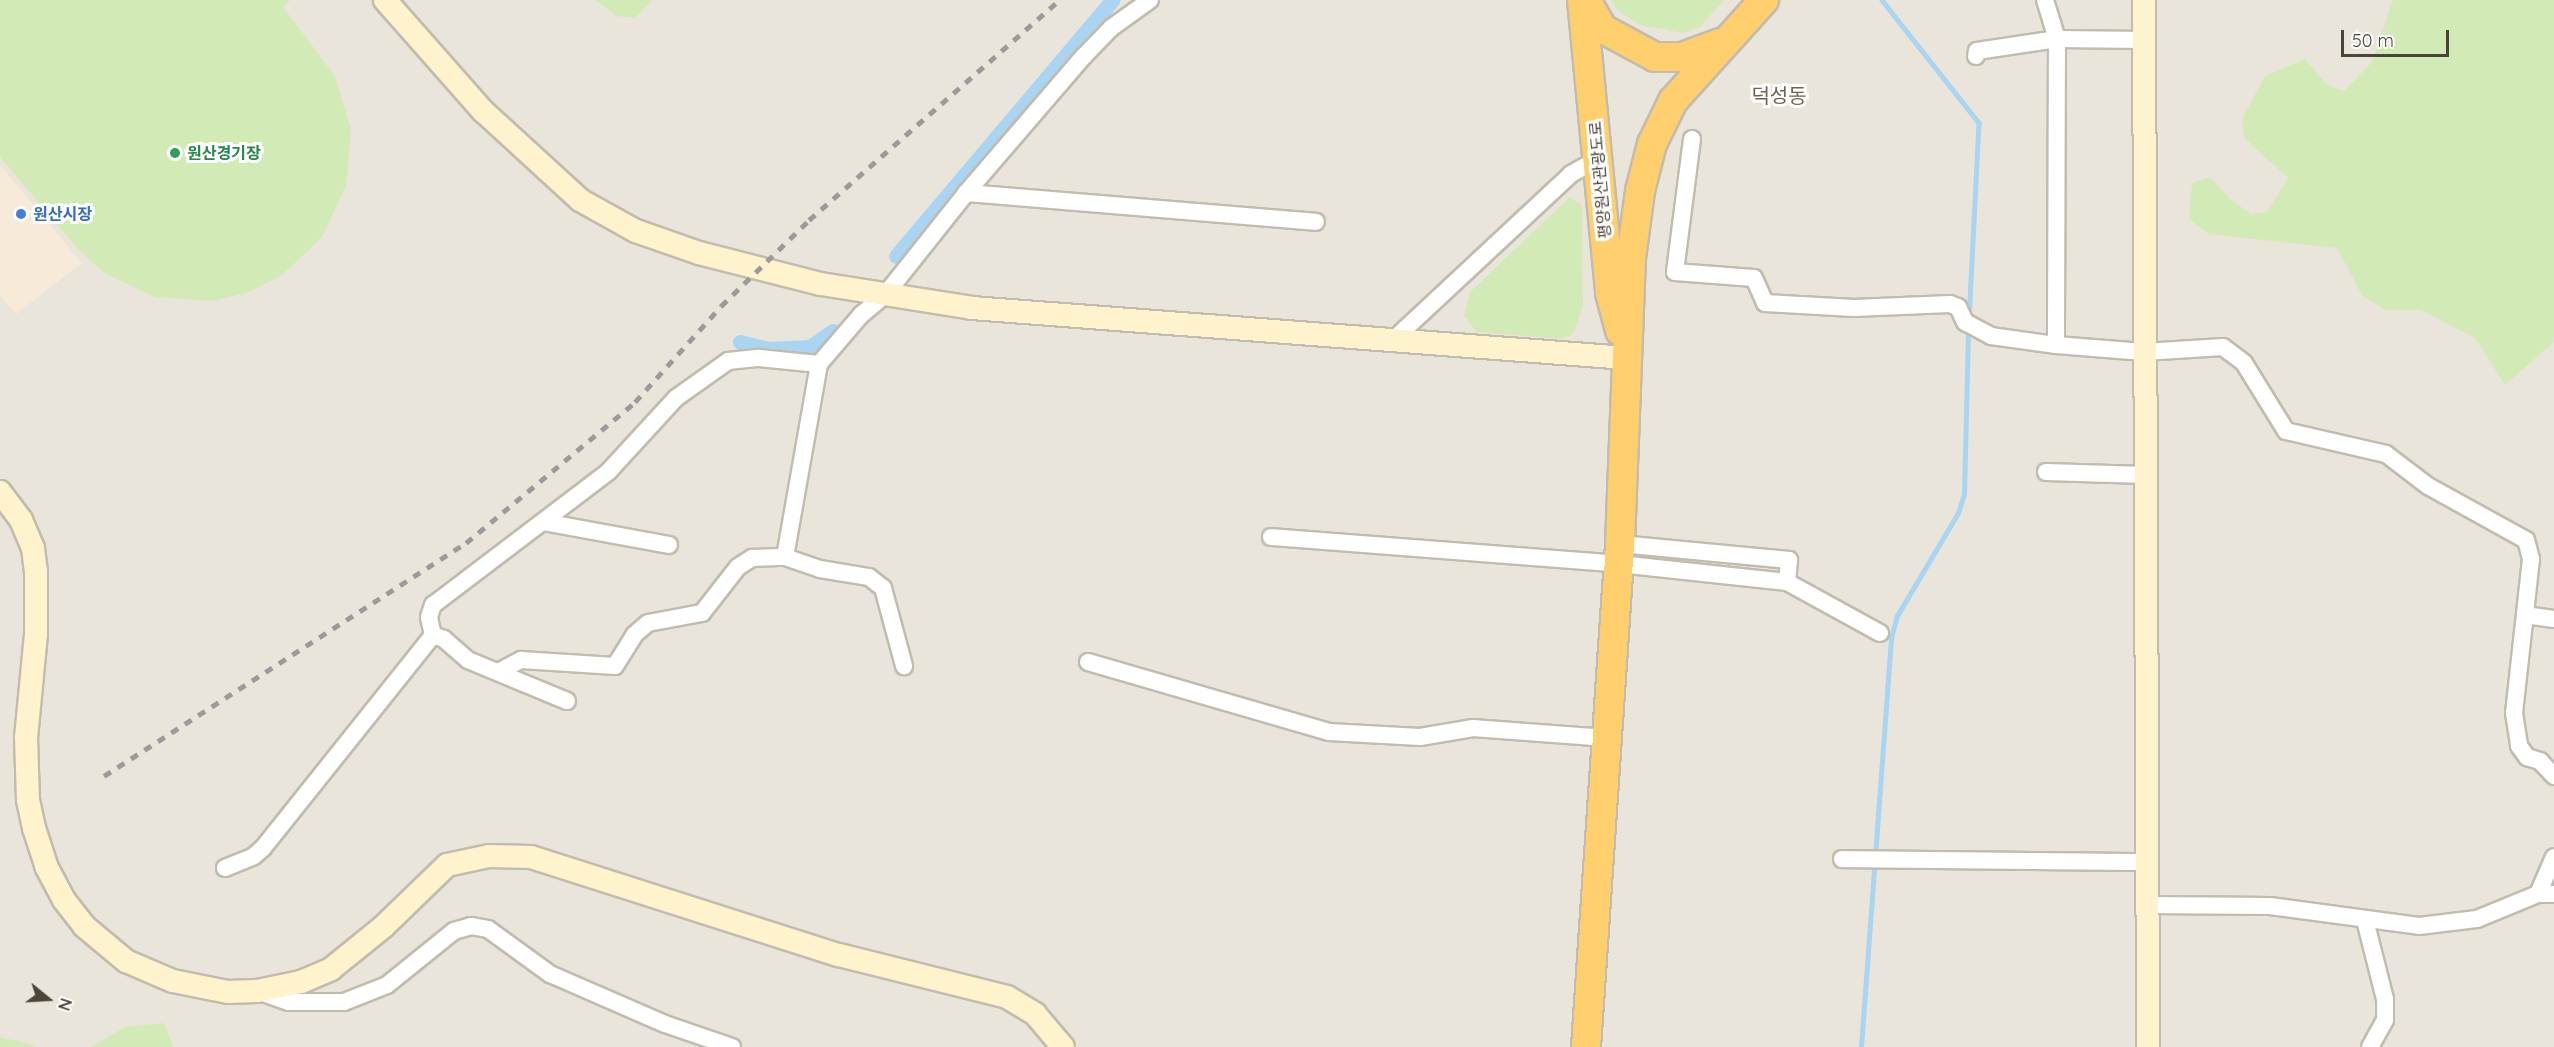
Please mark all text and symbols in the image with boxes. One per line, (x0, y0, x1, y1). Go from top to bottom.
scale bar (2344, 18, 2452, 56)
text: 50 m (2352, 29, 2394, 52)
district label: 덕성동 (1751, 83, 1807, 107)
street label: 평양원산관광도로 (1585, 121, 1615, 239)
place label: 원산경기장 (187, 143, 261, 163)
marker: 원산경기장 (168, 146, 182, 160)
place label: 원산시장 (33, 204, 92, 224)
marker: 원산시장 (14, 207, 28, 221)
north arrow (18, 969, 78, 1029)
text: N (54, 996, 76, 1013)

